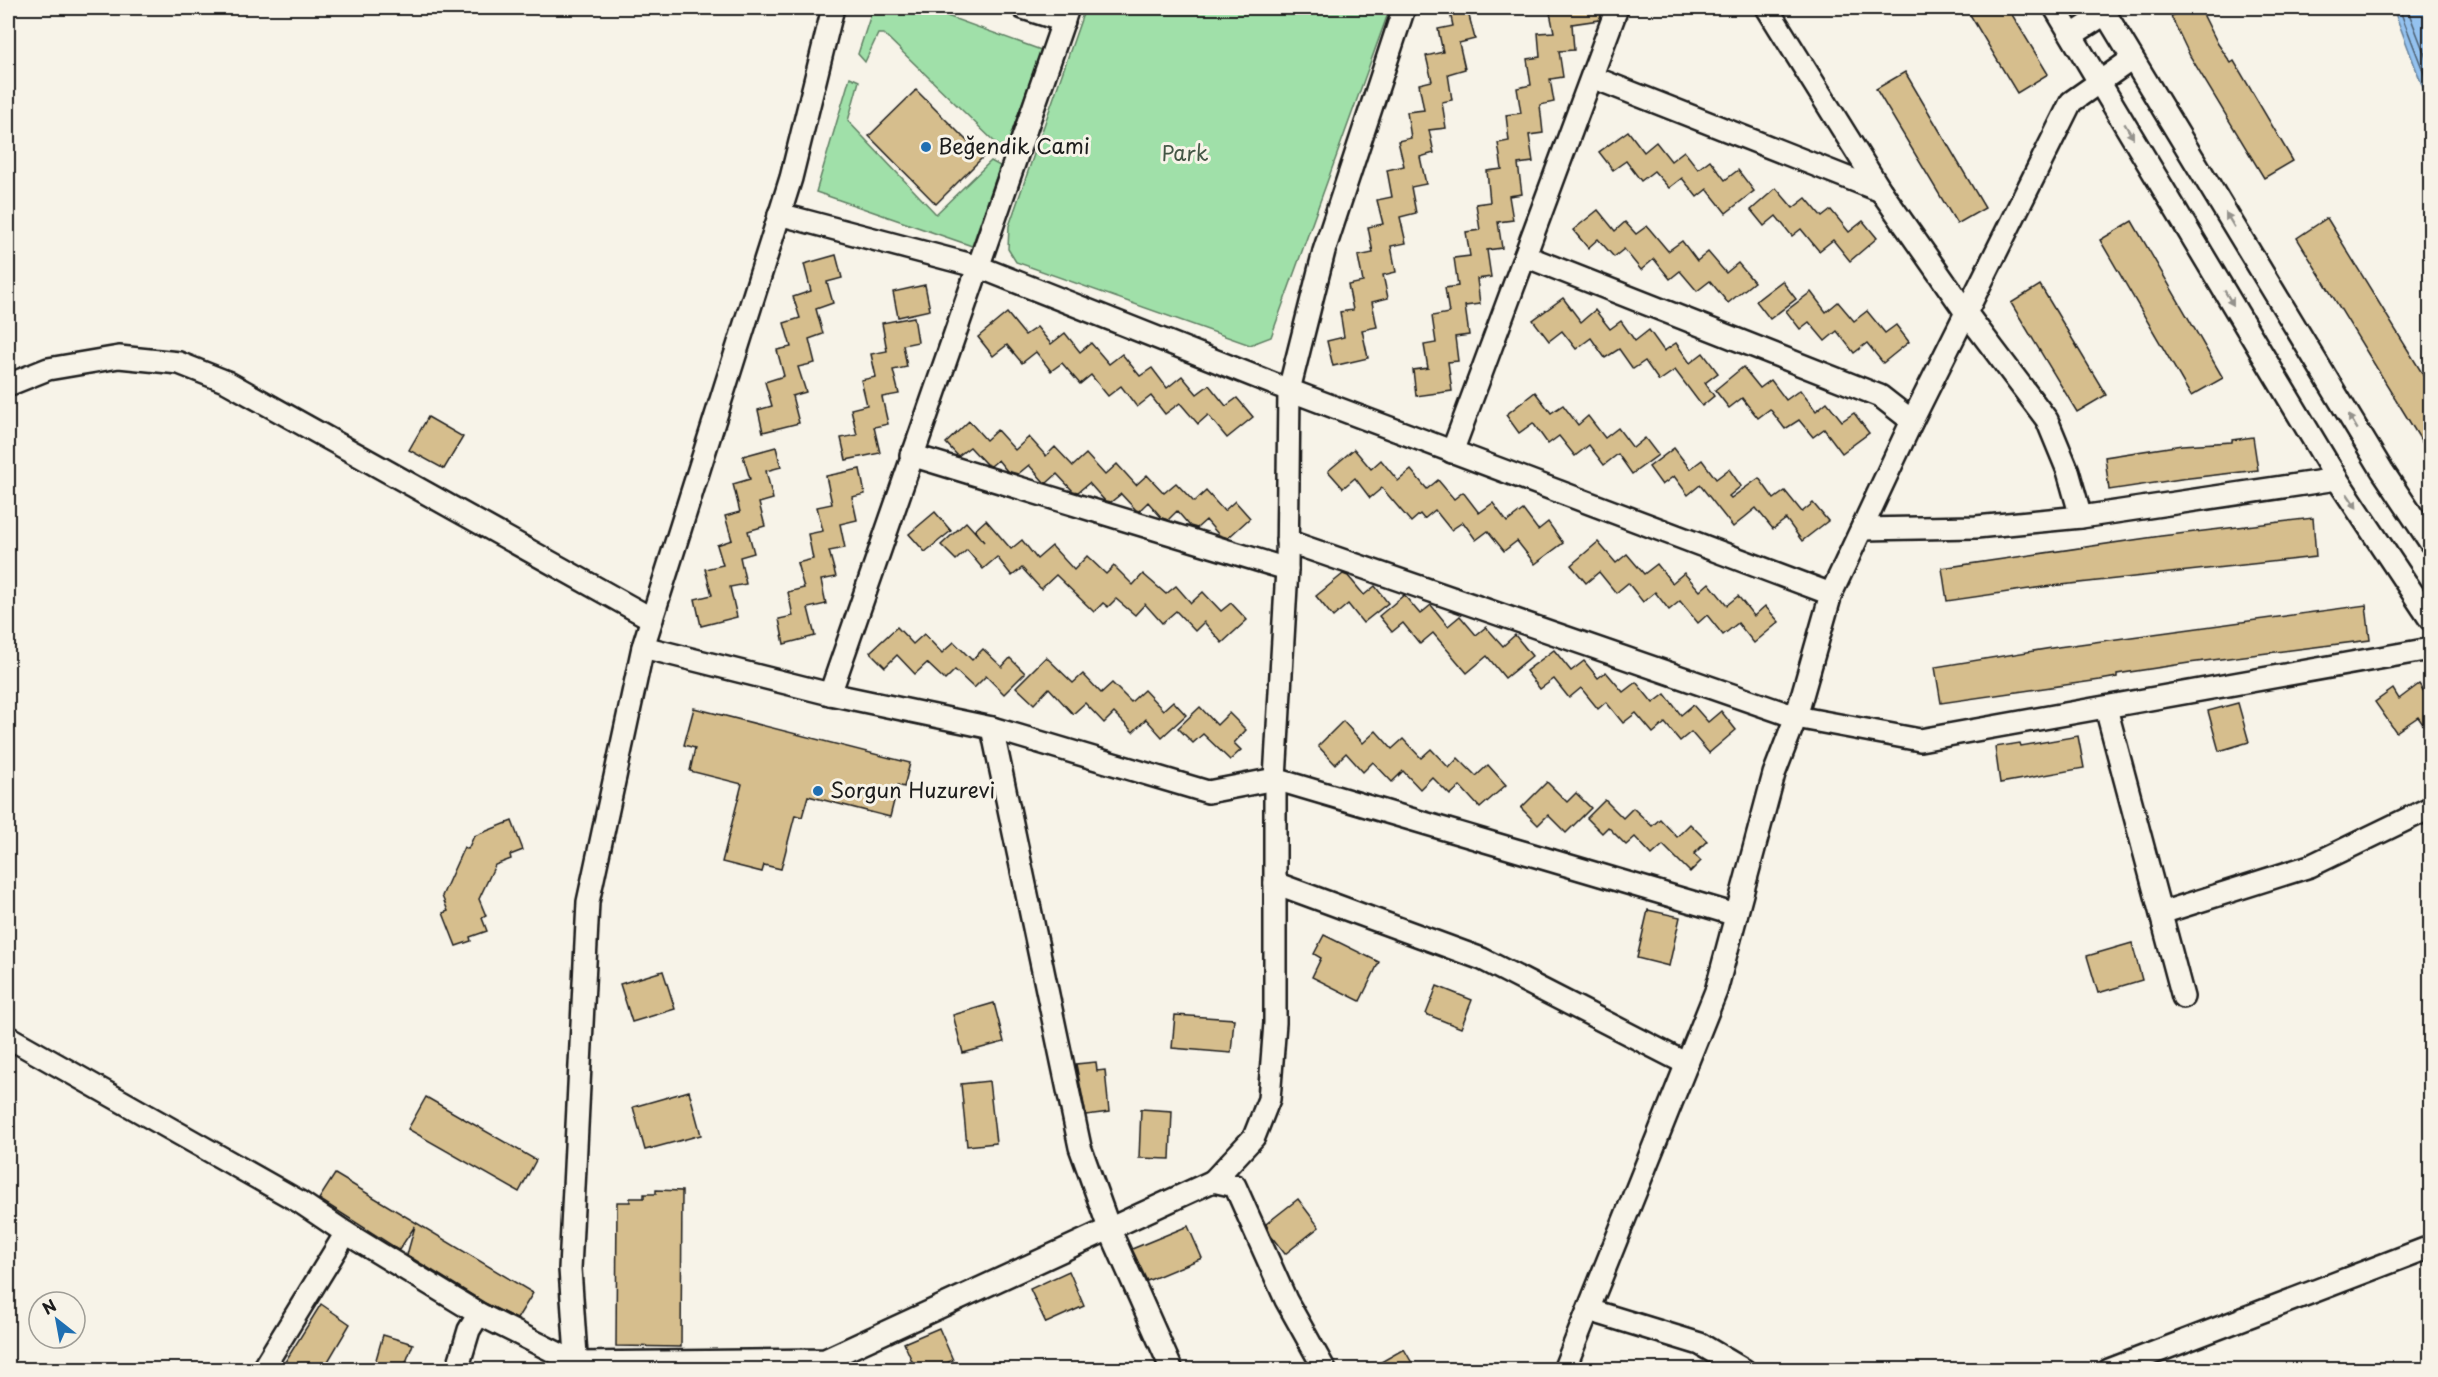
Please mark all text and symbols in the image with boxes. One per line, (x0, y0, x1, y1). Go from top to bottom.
one-way arrow (2124, 123, 2134, 140)
place label: Beğendik Cami (938, 129, 1090, 161)
park label: Park (1162, 136, 1209, 168)
marker: Beğendik Cami (919, 140, 933, 154)
one-way arrow (2225, 212, 2236, 228)
one-way arrow (2224, 290, 2235, 306)
one-way arrow (2348, 414, 2359, 430)
one-way arrow (2346, 493, 2357, 509)
place label: Sorgun Huzurevi (830, 773, 995, 805)
marker: Sorgun Huzurevi (811, 784, 825, 798)
north arrow (27, 1290, 87, 1350)
text: N (37, 1293, 60, 1320)

